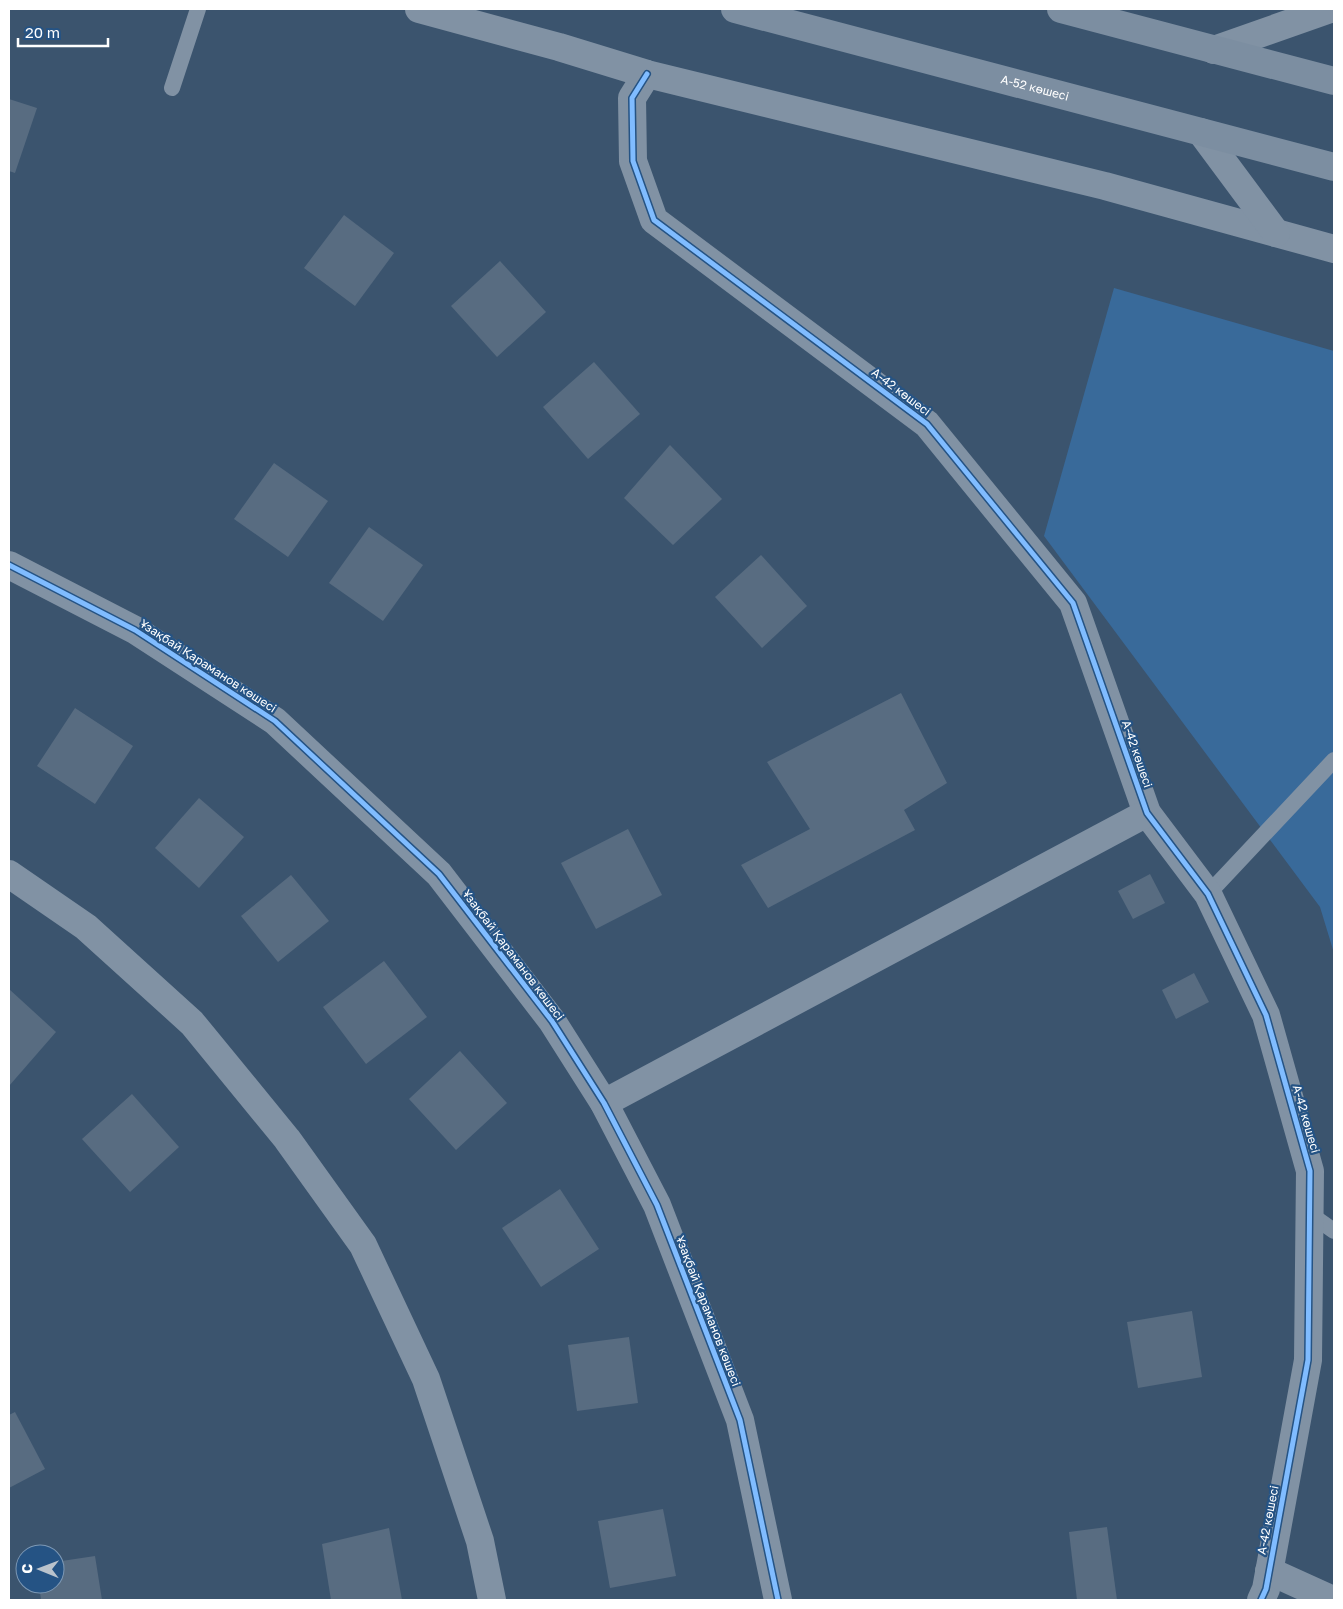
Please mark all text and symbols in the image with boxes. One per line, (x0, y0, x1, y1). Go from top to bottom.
scale bar (18, 15, 108, 47)
text: 20 m (25, 23, 60, 41)
street label: А-52 көшесі (999, 71, 1071, 104)
street label: А-42 көшесі (869, 364, 934, 419)
street label: Ұзақбай Қараманов көшесі (137, 616, 279, 715)
street label: А-42 көшесі (1119, 718, 1156, 789)
street label: Ұзақбай Қараманов көшесі (459, 886, 568, 1023)
street label: А-42 көшесі (1290, 1083, 1323, 1155)
street label: Ұзақбай Қараманов көшесі (673, 1233, 744, 1388)
street label: А-42 көшесі (1253, 1484, 1282, 1556)
north arrow (15, 1544, 65, 1594)
text: С (18, 1564, 35, 1574)

